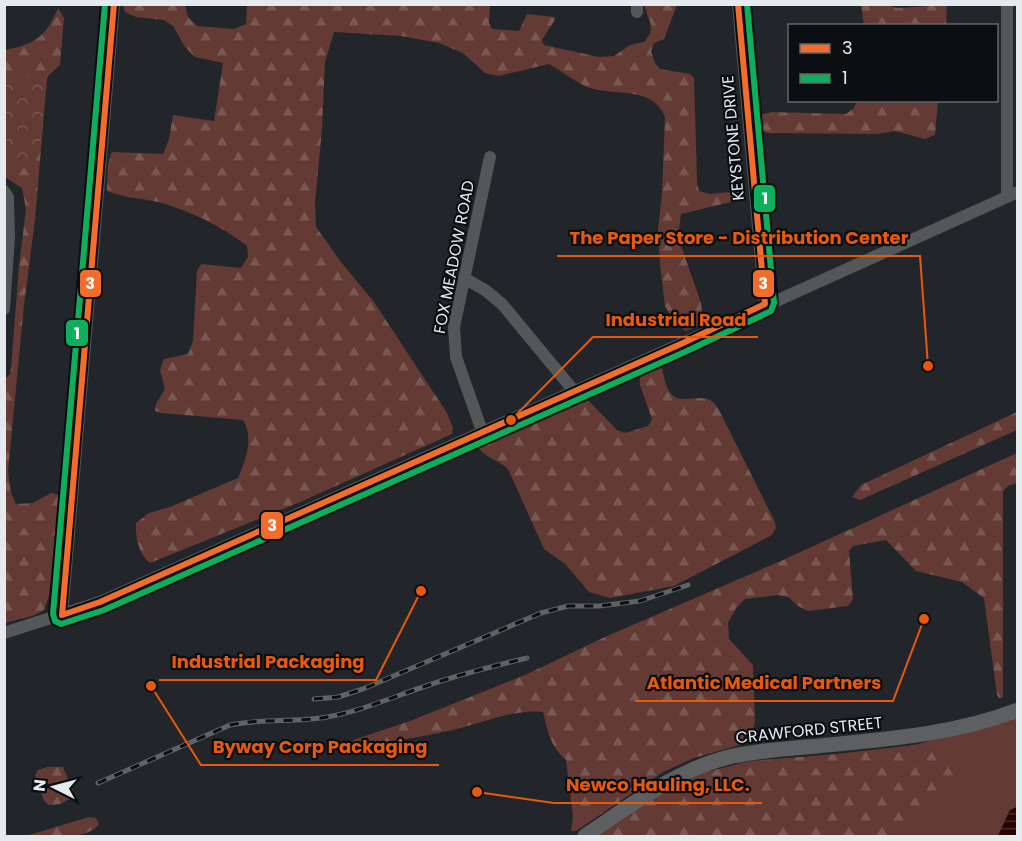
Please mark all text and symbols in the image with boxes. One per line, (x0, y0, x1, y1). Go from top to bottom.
legend (788, 24, 998, 102)
text: 3 (842, 35, 853, 60)
text: 1 (842, 65, 848, 90)
street label: KEYSTONE DRIVE (716, 74, 750, 202)
street label: FOX MEADOW ROAD (428, 178, 480, 336)
line badge: 1 (753, 184, 776, 213)
text: 1 (762, 187, 768, 210)
callout: The Paper Store - Distribution Center (557, 220, 920, 256)
text: The Paper Store - Distribution Center (570, 225, 909, 250)
line badge: 3 (79, 269, 102, 298)
line badge: 3 (752, 269, 775, 298)
text: 3 (85, 272, 95, 295)
text: 3 (758, 272, 768, 295)
callout: Industrial Road (593, 301, 758, 337)
text: Industrial Road (605, 307, 747, 332)
line badge: 1 (65, 319, 89, 347)
text: 1 (74, 322, 80, 345)
line badge: 3 (260, 511, 284, 540)
text: 3 (267, 514, 277, 537)
callout: Industrial Packaging (159, 644, 376, 680)
text: Industrial Packaging (171, 649, 365, 674)
callout: Atlantic Medical Partners (635, 665, 893, 701)
text: Atlantic Medical Partners (647, 670, 881, 695)
street label: CRAWFORD STREET (735, 711, 884, 749)
callout: Byway Corp Packaging (201, 729, 439, 765)
text: Byway Corp Packaging (213, 734, 427, 759)
north arrow (24, 757, 84, 817)
callout: Newco Hauling, LLC. (554, 767, 762, 803)
text: Newco Hauling, LLC. (566, 772, 750, 797)
text: N (28, 778, 52, 793)

